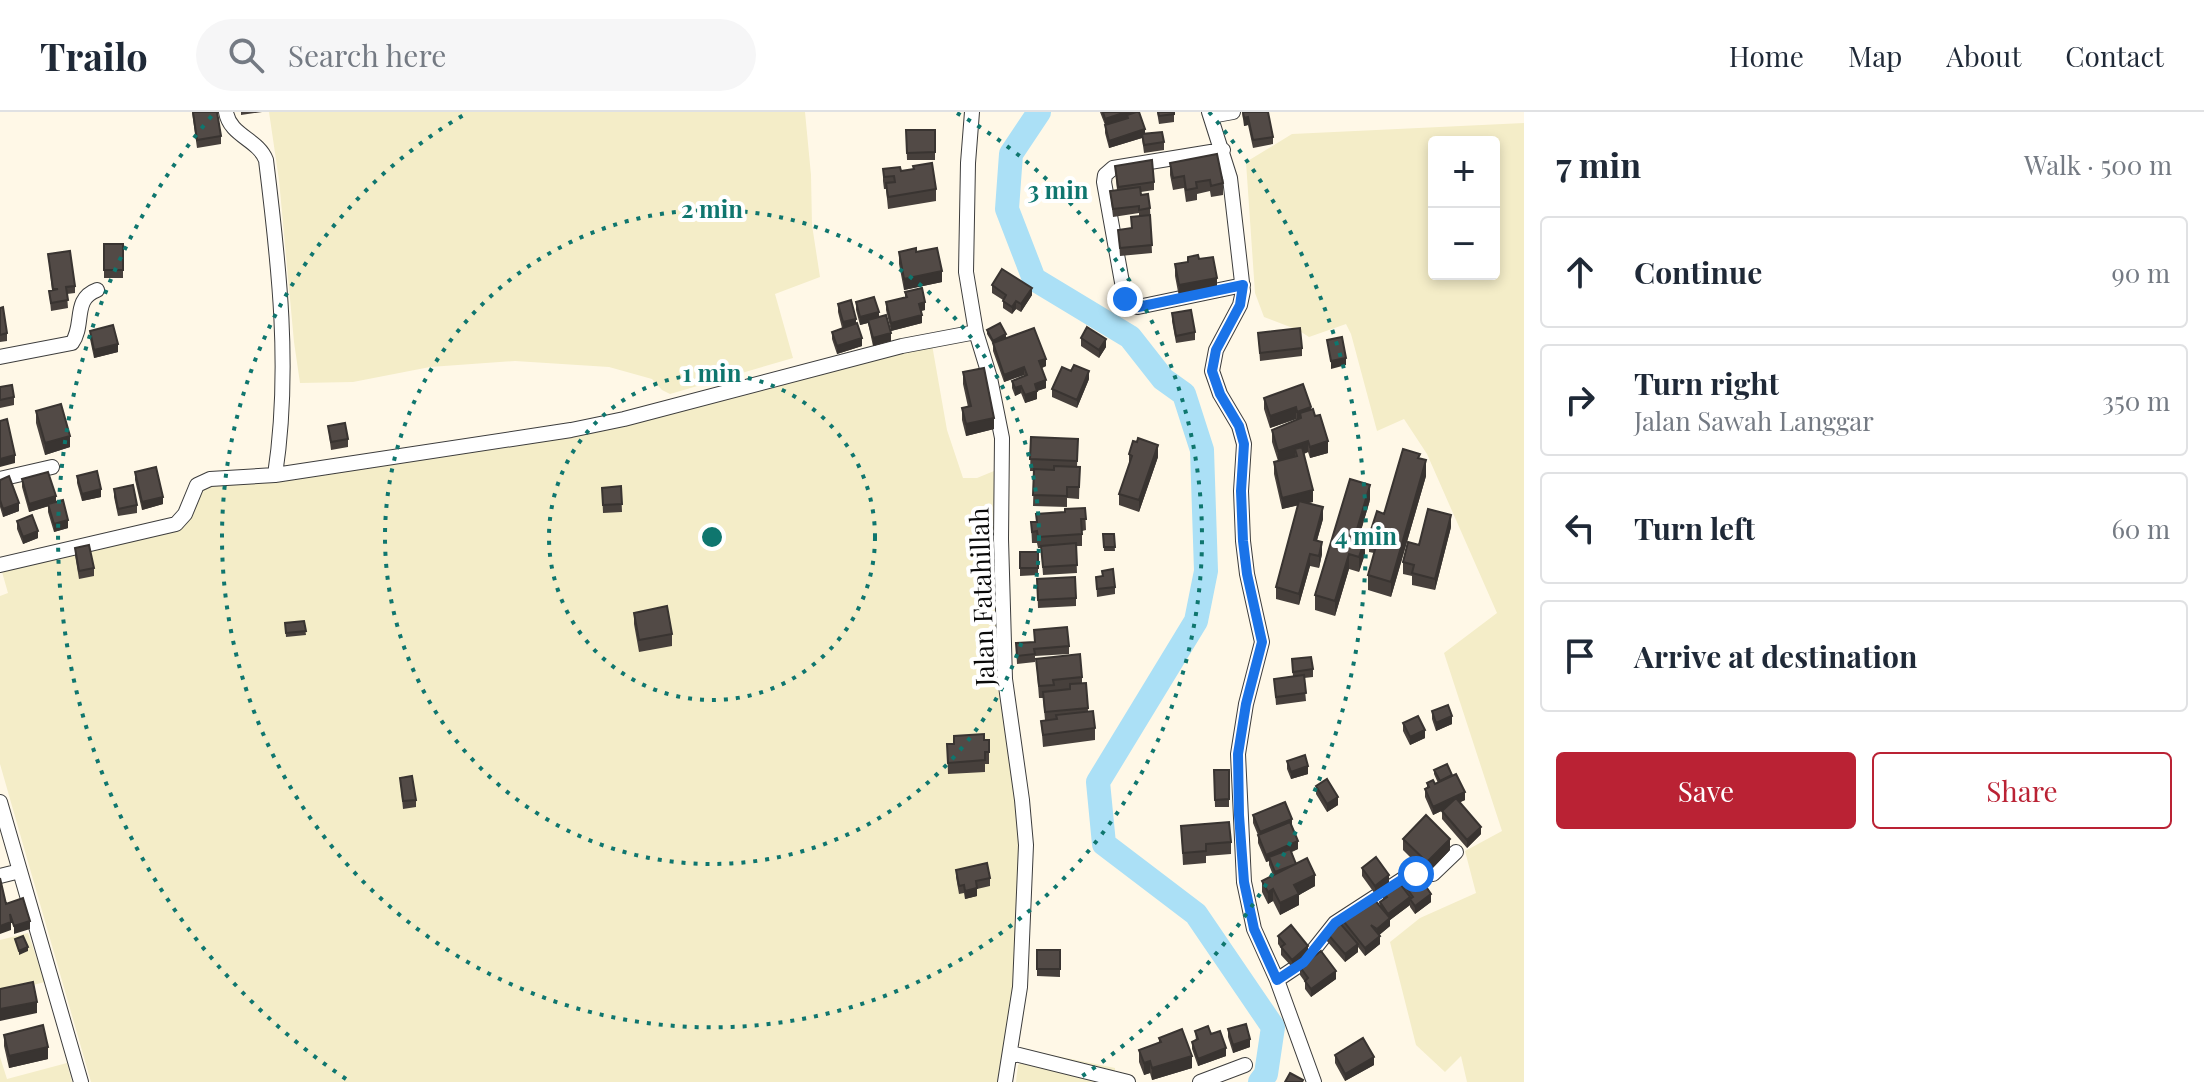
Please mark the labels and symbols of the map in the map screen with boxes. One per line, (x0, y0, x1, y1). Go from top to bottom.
text: 3 min (1027, 173, 1089, 205)
text: 2 min (681, 192, 743, 224)
route end (1107, 281, 1143, 317)
text: 1 min (683, 356, 742, 388)
street label: Jalan Fatahillah (960, 507, 1002, 688)
text: 4 min (1335, 519, 1397, 551)
centre of rings (698, 523, 726, 551)
route start (1398, 856, 1434, 892)

